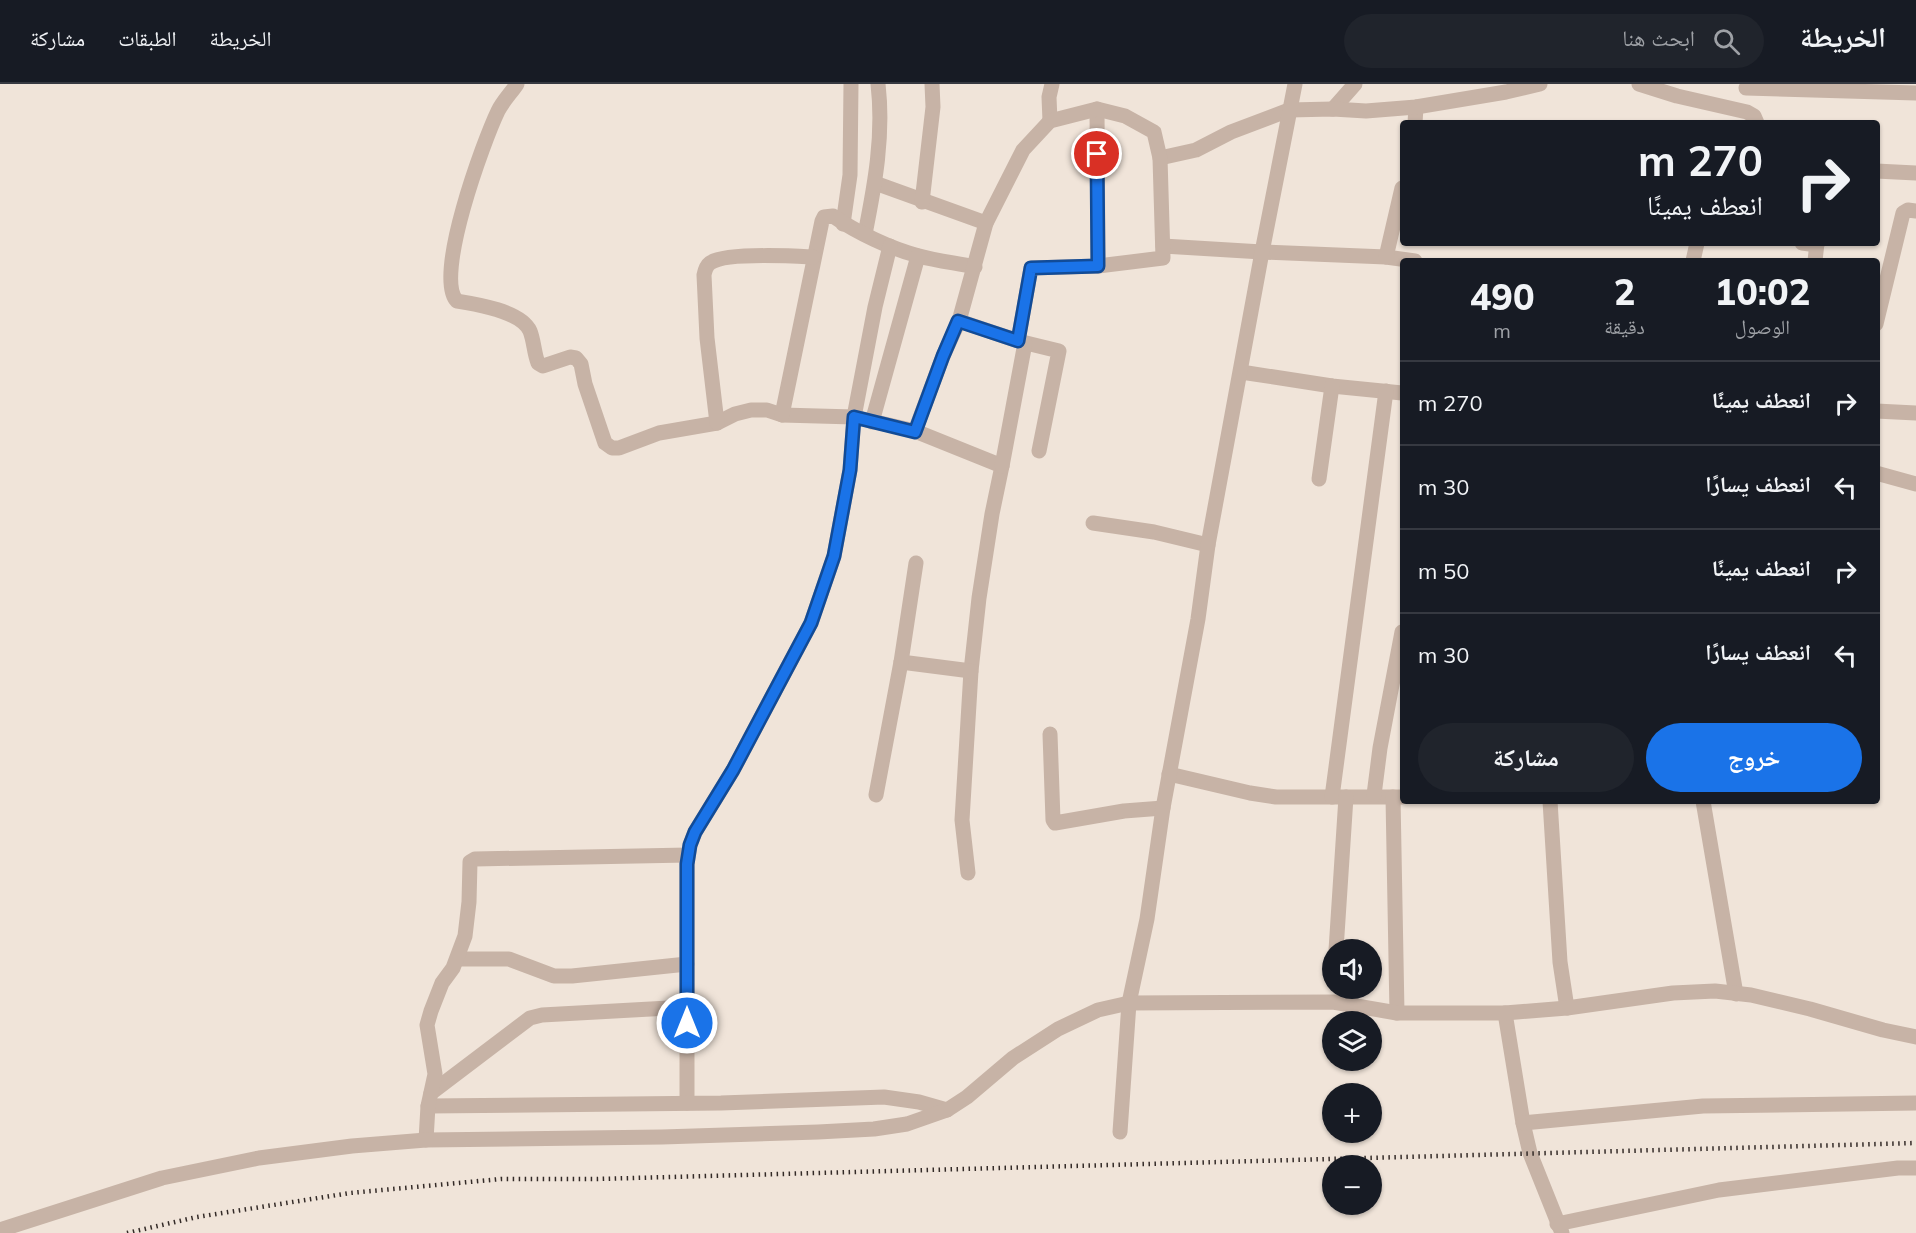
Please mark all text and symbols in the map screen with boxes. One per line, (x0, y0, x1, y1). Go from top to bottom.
search box (1344, 14, 1764, 68)
text: الخريطة (1800, 19, 1886, 54)
text: ابحث هنا (1622, 24, 1695, 52)
text: مشاركة (30, 25, 85, 51)
text: الطبقات (118, 25, 177, 51)
text: الخريطة (210, 25, 271, 51)
icon: search (1710, 25, 1743, 58)
pin (1071, 128, 1122, 179)
text: 270 m (1638, 134, 1763, 187)
icon: arrive (1080, 137, 1113, 170)
icon: right (1784, 144, 1862, 222)
text: انعطف يمينًا (1647, 188, 1763, 222)
text: 2 (1614, 269, 1635, 314)
text: 10:02 (1715, 269, 1810, 314)
text: 490 (1470, 274, 1535, 319)
text: دقيقة (1604, 314, 1645, 339)
text: الوصول (1735, 314, 1790, 339)
text: m (1493, 318, 1511, 343)
text: انعطف يمينًا (1712, 386, 1811, 414)
icon: right (1829, 387, 1862, 420)
text: 270 m (1418, 389, 1483, 417)
text: انعطف يسارًا (1705, 470, 1811, 498)
icon: left (1829, 471, 1862, 504)
text: 30 m (1418, 473, 1469, 501)
text: انعطف يمينًا (1712, 554, 1811, 582)
icon: right (1829, 555, 1862, 588)
text: 50 m (1418, 557, 1469, 585)
text: انعطف يسارًا (1705, 638, 1811, 666)
icon: left (1829, 639, 1862, 672)
text: 30 m (1418, 641, 1469, 669)
button: مشاركة (1418, 723, 1634, 792)
button: خروج (1646, 723, 1862, 792)
map controls (1322, 939, 1382, 1215)
button: sound (1322, 939, 1382, 999)
position arrow (655, 991, 719, 1055)
button: layers (1322, 1011, 1382, 1071)
button: + (1322, 1083, 1382, 1143)
button: − (1322, 1155, 1382, 1215)

